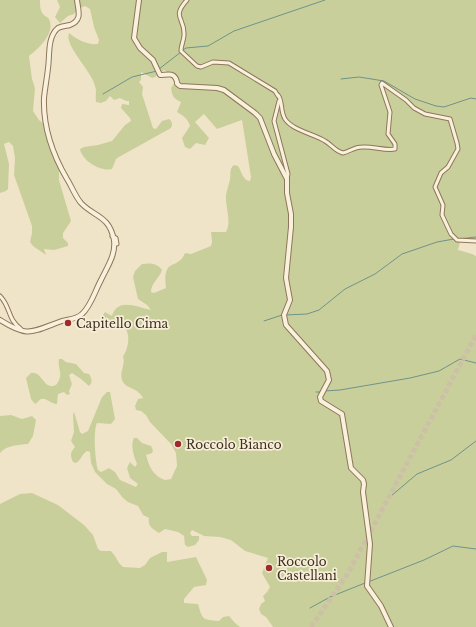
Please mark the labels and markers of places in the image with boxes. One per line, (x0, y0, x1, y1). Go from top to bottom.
place label: Capitello Cima (76, 316, 169, 331)
marker: Capitello Cima (63, 318, 73, 328)
place label: Roccolo Bianco (186, 437, 282, 452)
marker: Roccolo Bianco (173, 439, 183, 449)
place label: Roccolo Castellani (277, 554, 337, 583)
marker: Roccolo Castellani (264, 563, 274, 573)

